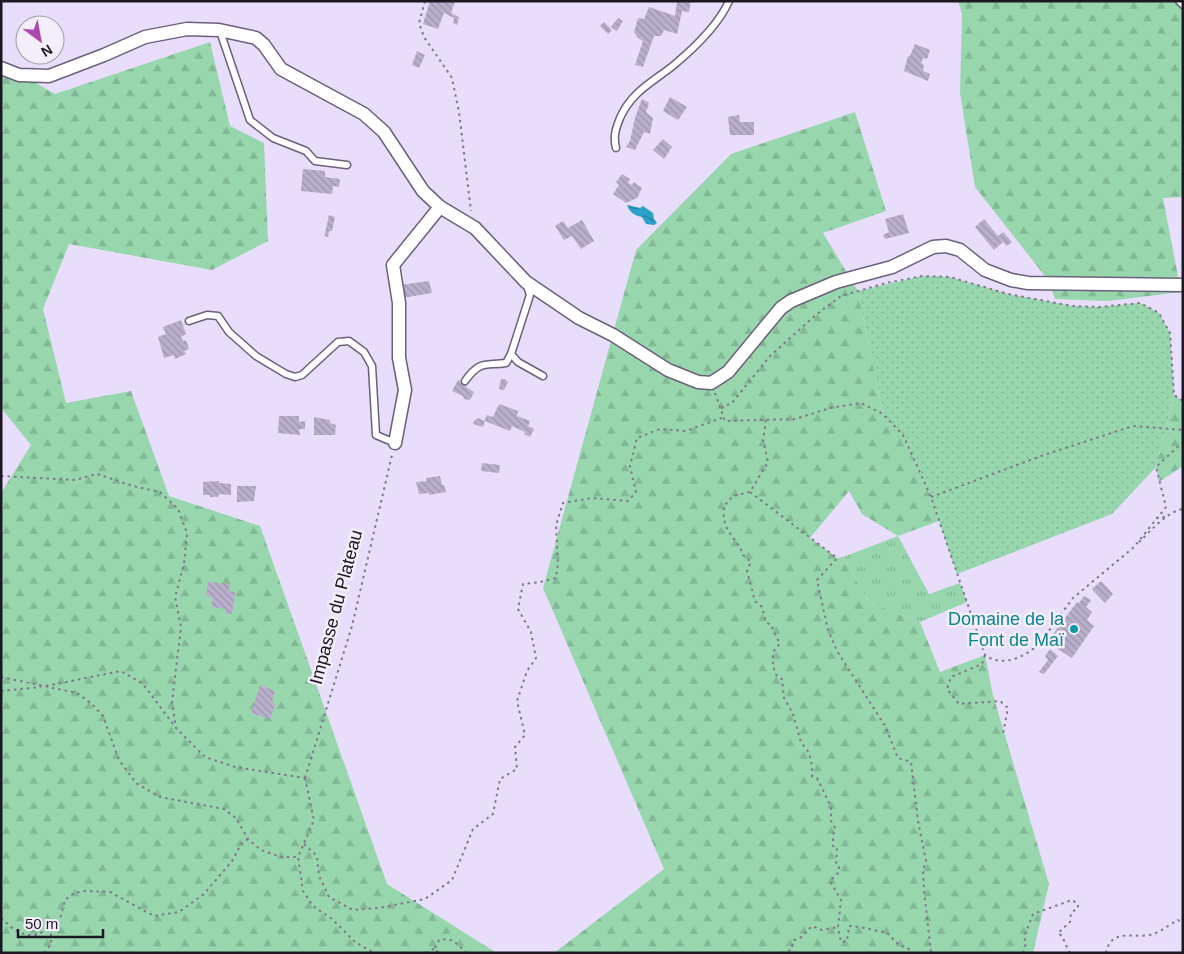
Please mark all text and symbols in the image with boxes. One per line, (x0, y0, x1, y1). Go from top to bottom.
north arrow (15, 15, 65, 65)
text: N (38, 42, 55, 60)
street label: Impasse du Plateau (306, 528, 366, 686)
place label: Domaine de la Font de Maï (948, 609, 1065, 650)
marker: Domaine de la Font de Maï (1068, 623, 1080, 635)
scale bar (18, 906, 102, 938)
text: 50 m (25, 915, 58, 932)

